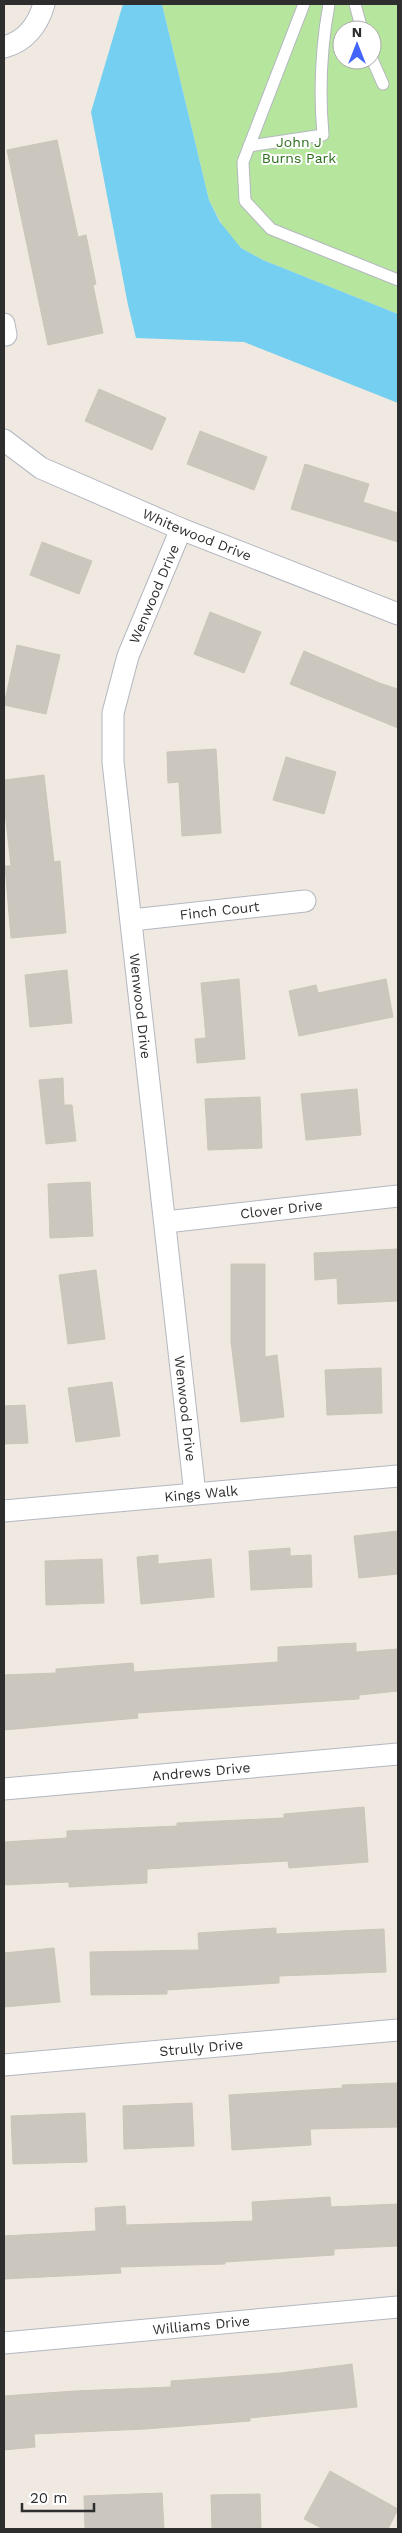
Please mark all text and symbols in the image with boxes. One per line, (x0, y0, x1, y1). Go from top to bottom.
north arrow (332, 20, 382, 70)
text: N (352, 24, 362, 40)
park label: John J Burns Park (262, 134, 336, 166)
street label: Whitewood Drive (140, 505, 254, 564)
street label: Wenwood Drive (126, 542, 182, 646)
street label: Finch Court (179, 898, 260, 923)
street label: Wenwood Drive (126, 952, 154, 1060)
street label: Clover Drive (239, 1197, 323, 1222)
street label: Wenwood Drive (172, 1355, 199, 1462)
street label: Kings Walk (164, 1482, 239, 1505)
street label: Andrews Drive (151, 1759, 251, 1784)
street label: Strully Drive (159, 2036, 244, 2059)
street label: Williams Drive (152, 2313, 251, 2337)
scale bar (22, 2480, 95, 2512)
text: 20 m (30, 2489, 68, 2507)

